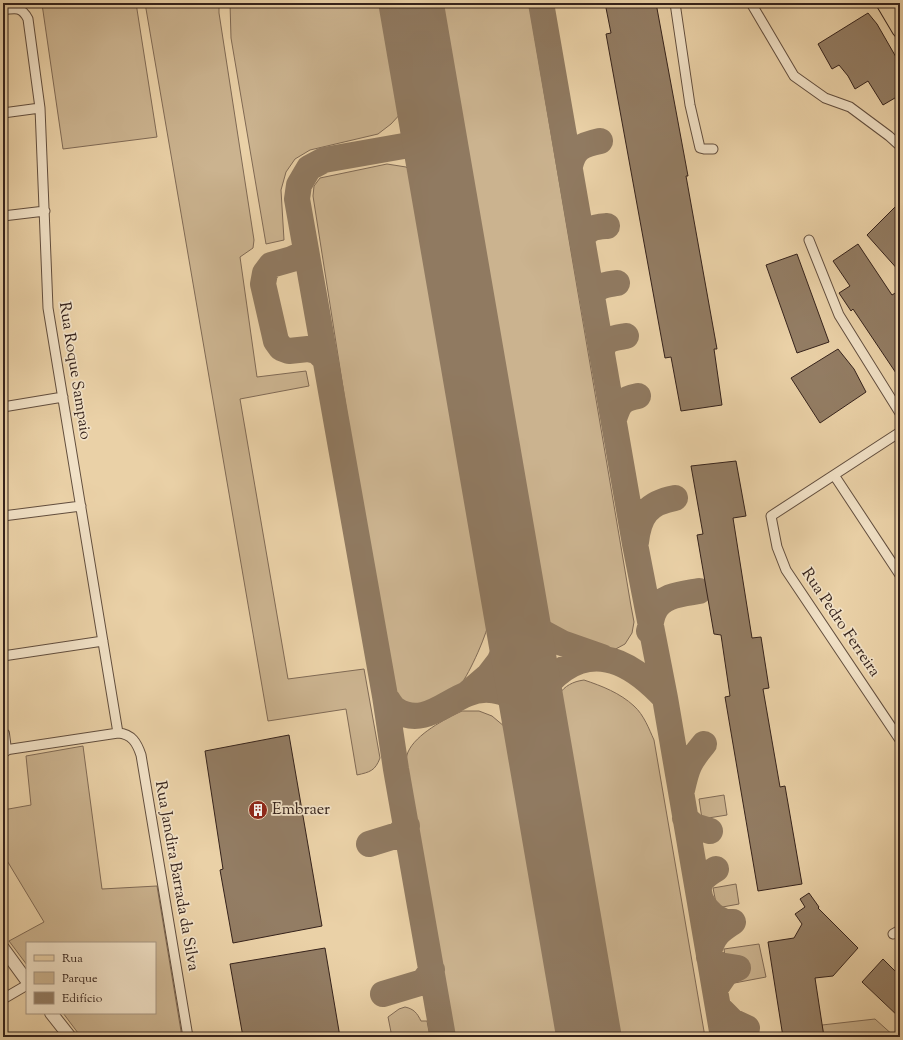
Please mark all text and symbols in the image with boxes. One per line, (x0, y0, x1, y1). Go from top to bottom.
street label: Rua Roque Sampaio (52, 300, 96, 442)
street label: Rua Pedro Ferreira (795, 564, 885, 683)
street label: Rua Jandira Barrada da Silva (148, 779, 204, 974)
building icon: Embraer (247, 799, 269, 821)
place label: Embraer (272, 799, 330, 822)
legend (26, 942, 156, 1014)
text: Rua (62, 950, 83, 968)
text: Parque (62, 970, 98, 988)
text: Edifício (62, 990, 103, 1008)

